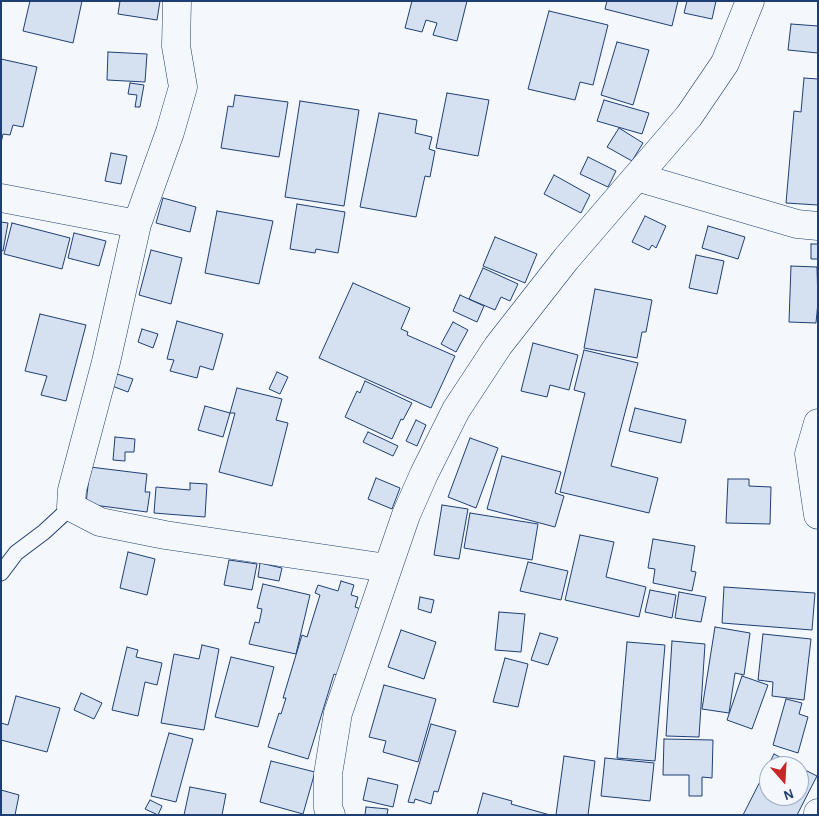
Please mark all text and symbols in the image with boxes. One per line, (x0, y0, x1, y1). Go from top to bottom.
north arrow (759, 756, 809, 806)
text: N (782, 786, 795, 802)

